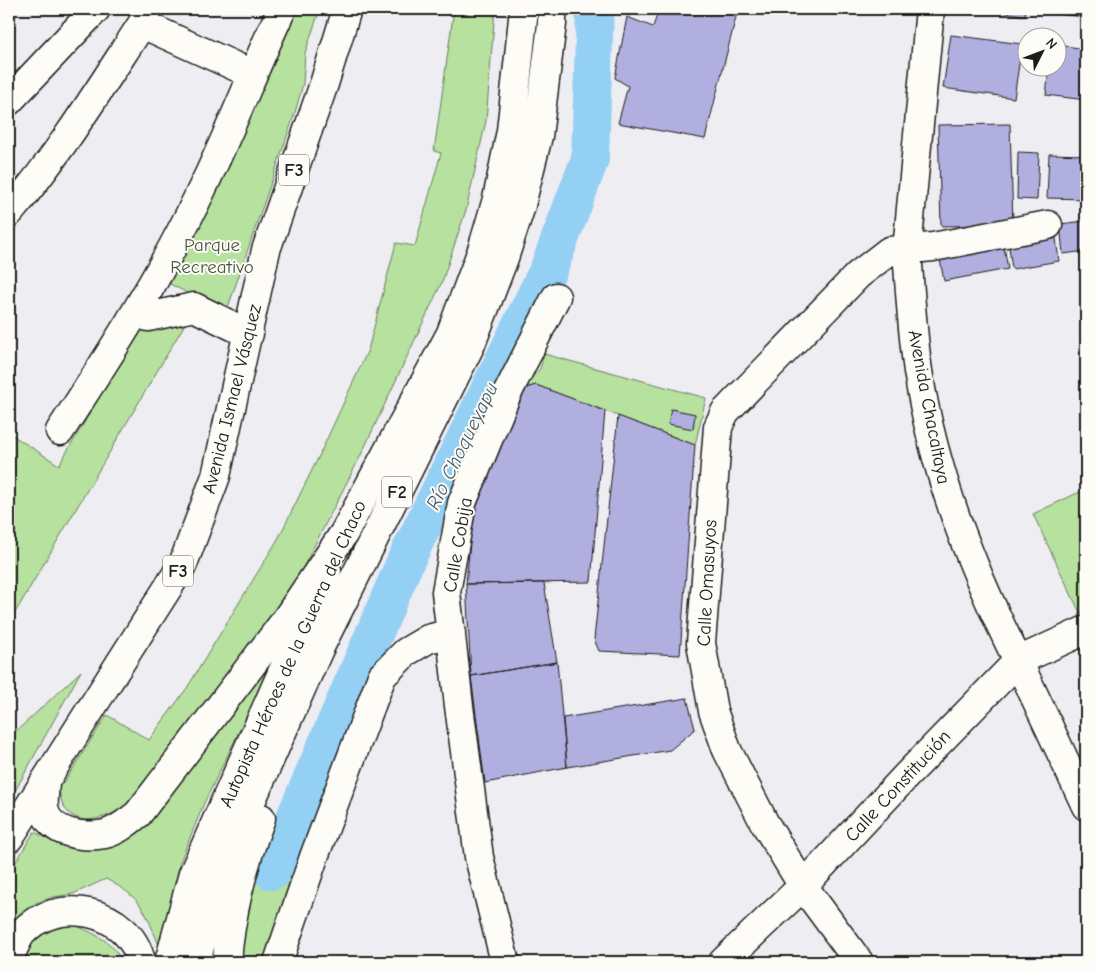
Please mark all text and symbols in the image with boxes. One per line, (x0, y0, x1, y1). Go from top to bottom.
north arrow (1018, 28, 1068, 78)
text: N (1042, 35, 1061, 53)
road number: F3 (279, 154, 309, 186)
park label: Parque Recreativo (170, 234, 254, 278)
street label: Avenida Ismael Vásquez (198, 302, 266, 496)
street label: Avenida Chacaltaya (903, 328, 955, 486)
water label: Río Choqueyapu (421, 379, 503, 513)
road number: F2 (382, 477, 412, 508)
street label: Calle Cobija (439, 496, 477, 594)
street label: Autopista Héroes de la Guerra del Chaco (215, 497, 371, 811)
street label: Calle Omasuyos (693, 519, 721, 647)
road number: F3 (163, 556, 193, 586)
street label: Calle Constitución (841, 726, 955, 846)

